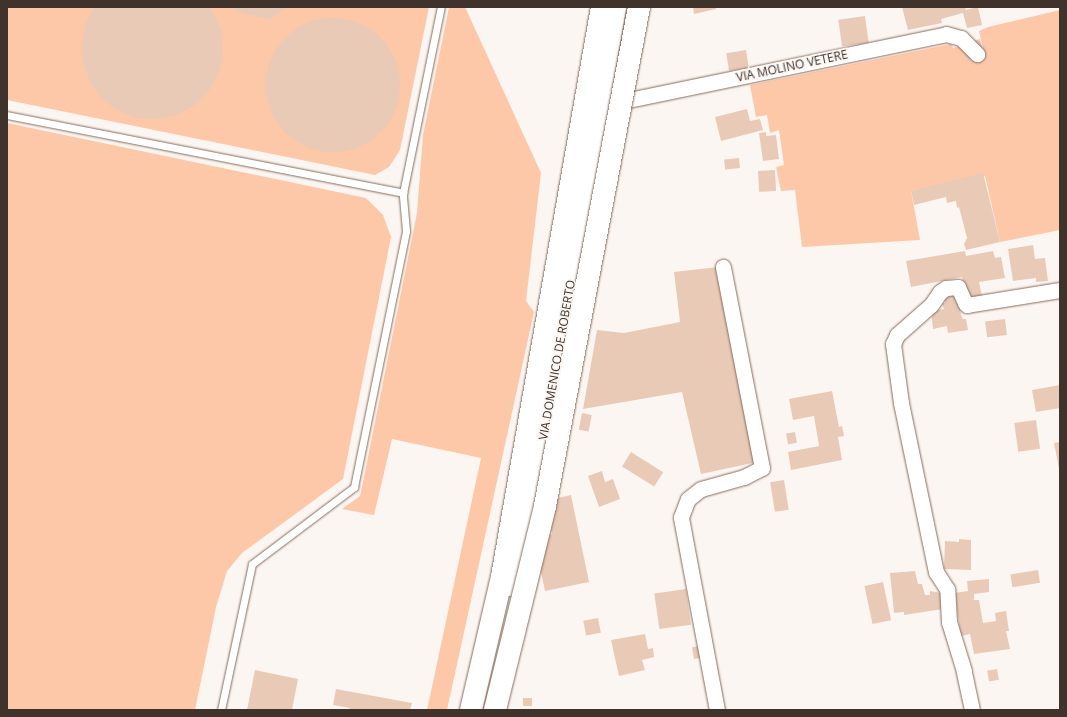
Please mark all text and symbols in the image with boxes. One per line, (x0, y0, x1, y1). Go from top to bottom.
street label: VIA MOLINO VETERE (735, 47, 849, 85)
street label: VIA DOMENICO DE ROBERTO (536, 279, 578, 441)

